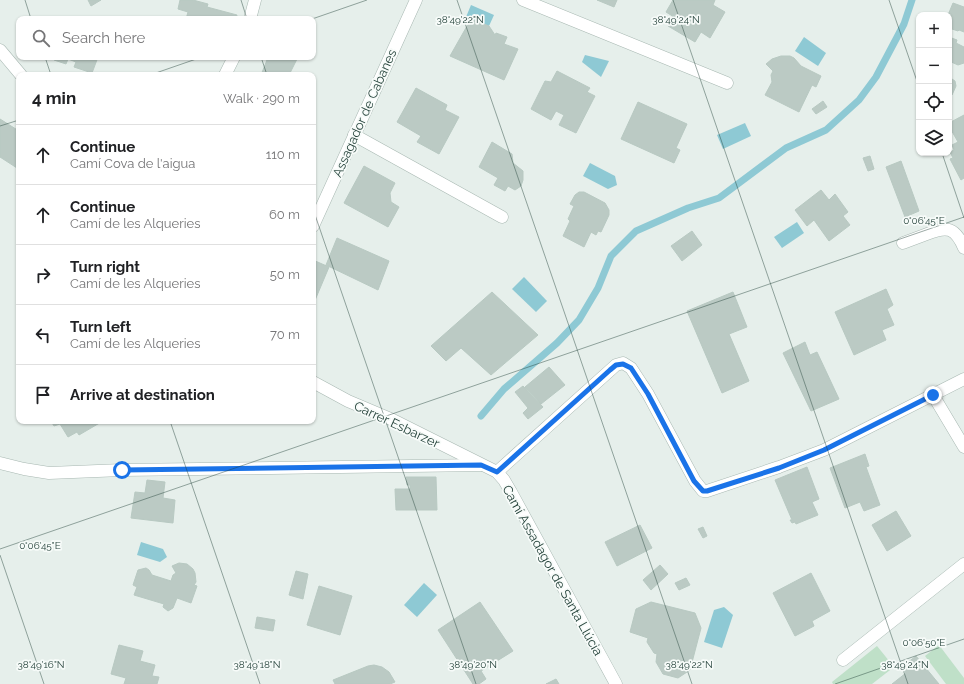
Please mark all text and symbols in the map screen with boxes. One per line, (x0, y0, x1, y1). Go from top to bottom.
map controls (916, 12, 952, 156)
button: + (916, 12, 952, 48)
text: 38°49'22"N (436, 14, 484, 25)
text: 38°49'24"N (652, 14, 700, 25)
search box (16, 16, 316, 60)
icon: search (30, 27, 52, 49)
text: Search here (62, 29, 145, 47)
street label: Assagador de Cabanes (329, 47, 399, 180)
button: − (916, 48, 952, 84)
button: locate (916, 84, 952, 120)
text: 4 min (32, 88, 76, 108)
text: Walk · 290 m (223, 91, 300, 106)
button: layers (916, 120, 952, 156)
text: Continue (70, 138, 135, 156)
icon: ahead (32, 144, 54, 166)
text: 110 m (266, 147, 300, 162)
text: Camí Cova de l'aigua (70, 156, 195, 171)
text: Continue (70, 198, 135, 216)
icon: ahead (32, 204, 54, 226)
text: 60 m (269, 207, 300, 222)
text: 0°06'45"E (903, 215, 945, 226)
text: Camí de les Alqueries (70, 216, 201, 231)
text: Turn right (70, 258, 140, 276)
icon: right (32, 264, 54, 286)
text: 50 m (270, 267, 300, 282)
text: Camí de les Alqueries (70, 276, 201, 291)
text: Turn left (70, 318, 131, 336)
icon: left (32, 324, 54, 346)
text: 70 m (270, 327, 300, 342)
text: Camí de les Alqueries (70, 336, 201, 351)
icon: arrive (32, 384, 54, 406)
text: Arrive at destination (70, 386, 215, 404)
route end (924, 386, 942, 404)
street label: Carrer Esbarzer (352, 398, 442, 451)
route start (113, 461, 131, 479)
street label: Camí Assadagor de Santa Llúcia (499, 482, 606, 658)
text: 0°06'45"E (19, 540, 61, 551)
text: 0°06'50"E (903, 637, 945, 648)
text: 38°49'16"N (17, 659, 65, 670)
text: 38°49'18"N (234, 659, 281, 670)
text: 38°49'20"N (449, 659, 497, 670)
text: 38°49'22"N (665, 659, 713, 670)
text: 38°49'24"N (881, 659, 929, 670)

